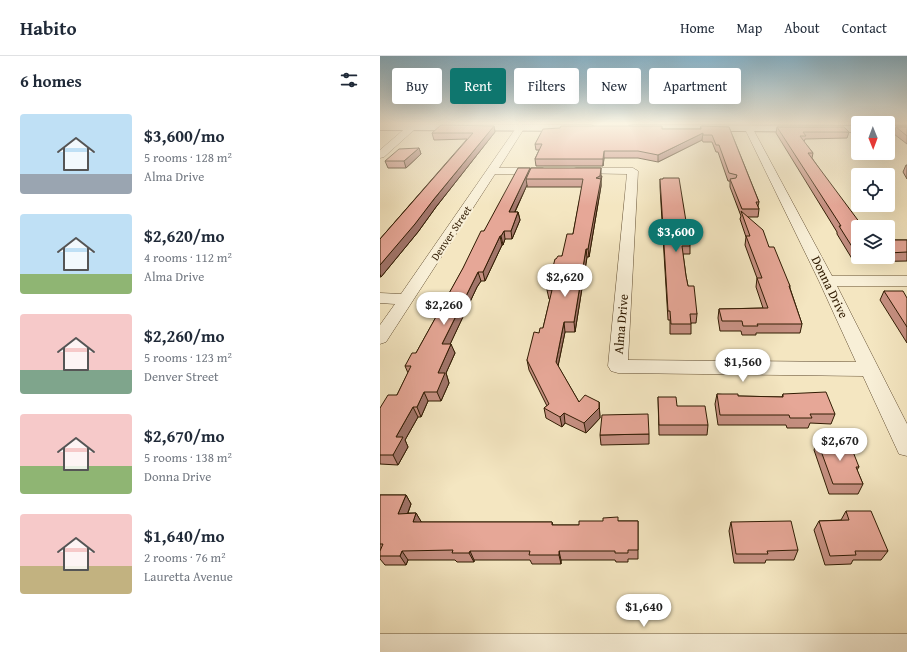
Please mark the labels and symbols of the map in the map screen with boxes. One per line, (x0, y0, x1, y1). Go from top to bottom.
north arrow (851, 116, 895, 160)
street label: Denver Street (427, 202, 475, 264)
pin: $3,600 (643, 219, 709, 253)
street label: Donna Drive (807, 253, 853, 321)
pin: $2,620 (532, 264, 598, 298)
pin: $2,260 (411, 292, 477, 326)
street label: Alma Drive (609, 293, 633, 355)
pin: $1,560 (710, 349, 776, 383)
pin: $2,670 (807, 428, 873, 462)
pin: $1,640 (611, 594, 677, 628)

